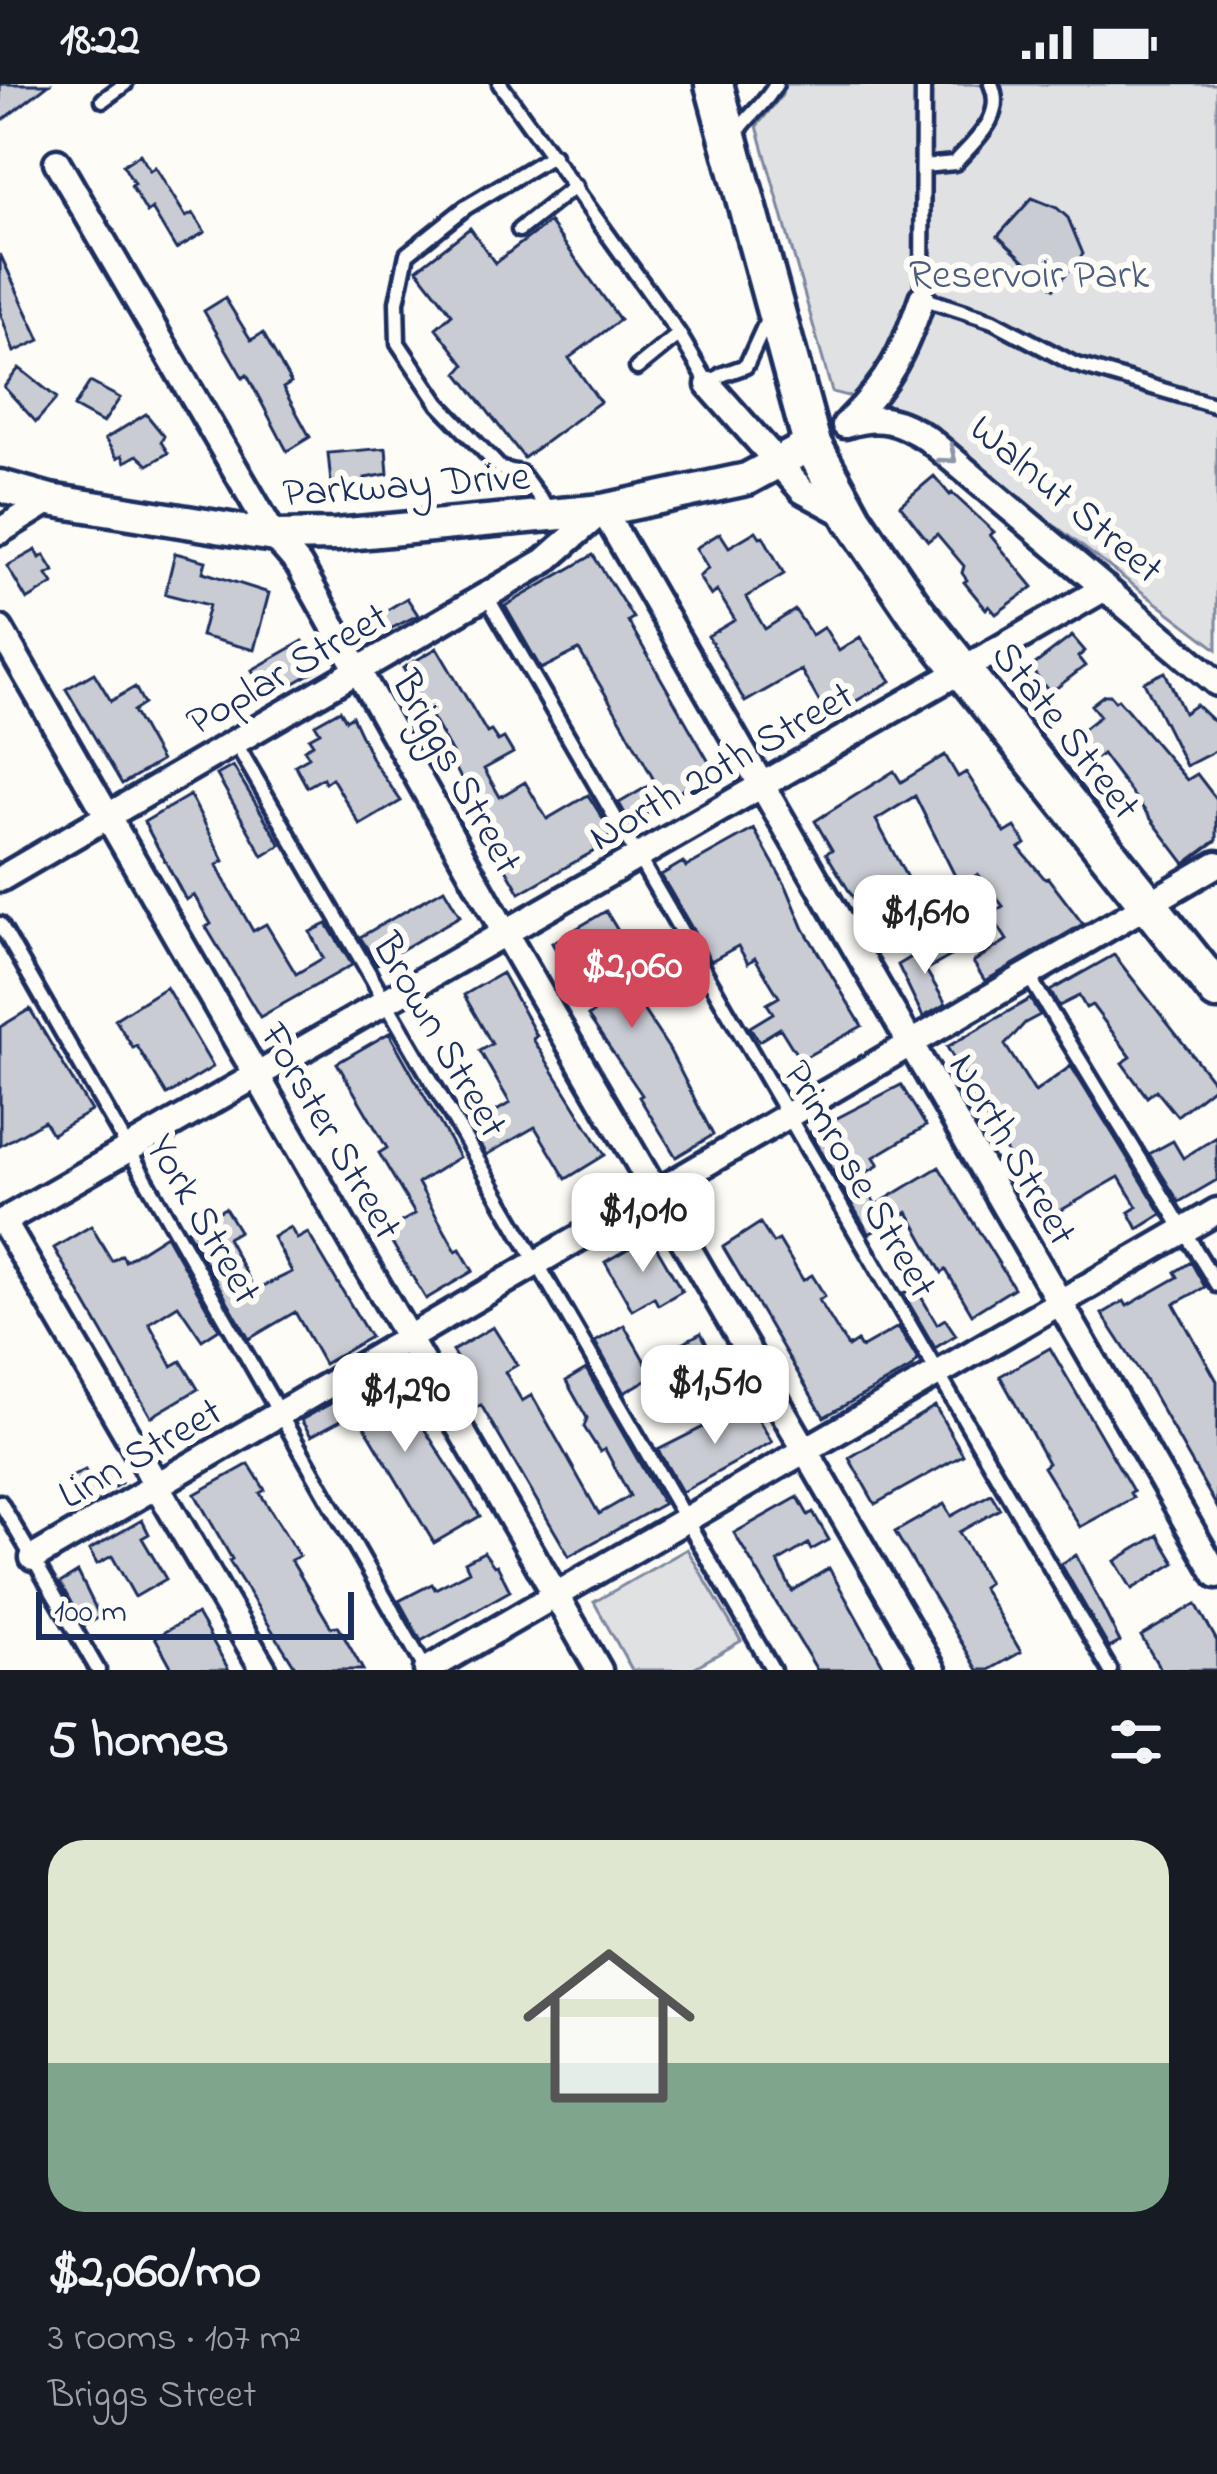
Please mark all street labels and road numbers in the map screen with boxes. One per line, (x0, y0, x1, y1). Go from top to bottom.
street label: Walnut Street (955, 401, 1176, 600)
street label: Parkway Drive (281, 447, 532, 526)
street label: Poplar Street (176, 588, 401, 753)
street label: State Street (975, 629, 1154, 834)
street label: Briggs Street (374, 659, 536, 886)
street label: North 20th Street (578, 667, 866, 869)
street label: Brown Street (354, 922, 521, 1150)
street label: Forster Street (242, 1011, 416, 1252)
street label: North Street (931, 1042, 1091, 1258)
street label: Primrose Street (765, 1050, 951, 1311)
street label: York Street (129, 1124, 275, 1317)
street label: Linn Street (48, 1383, 235, 1527)

